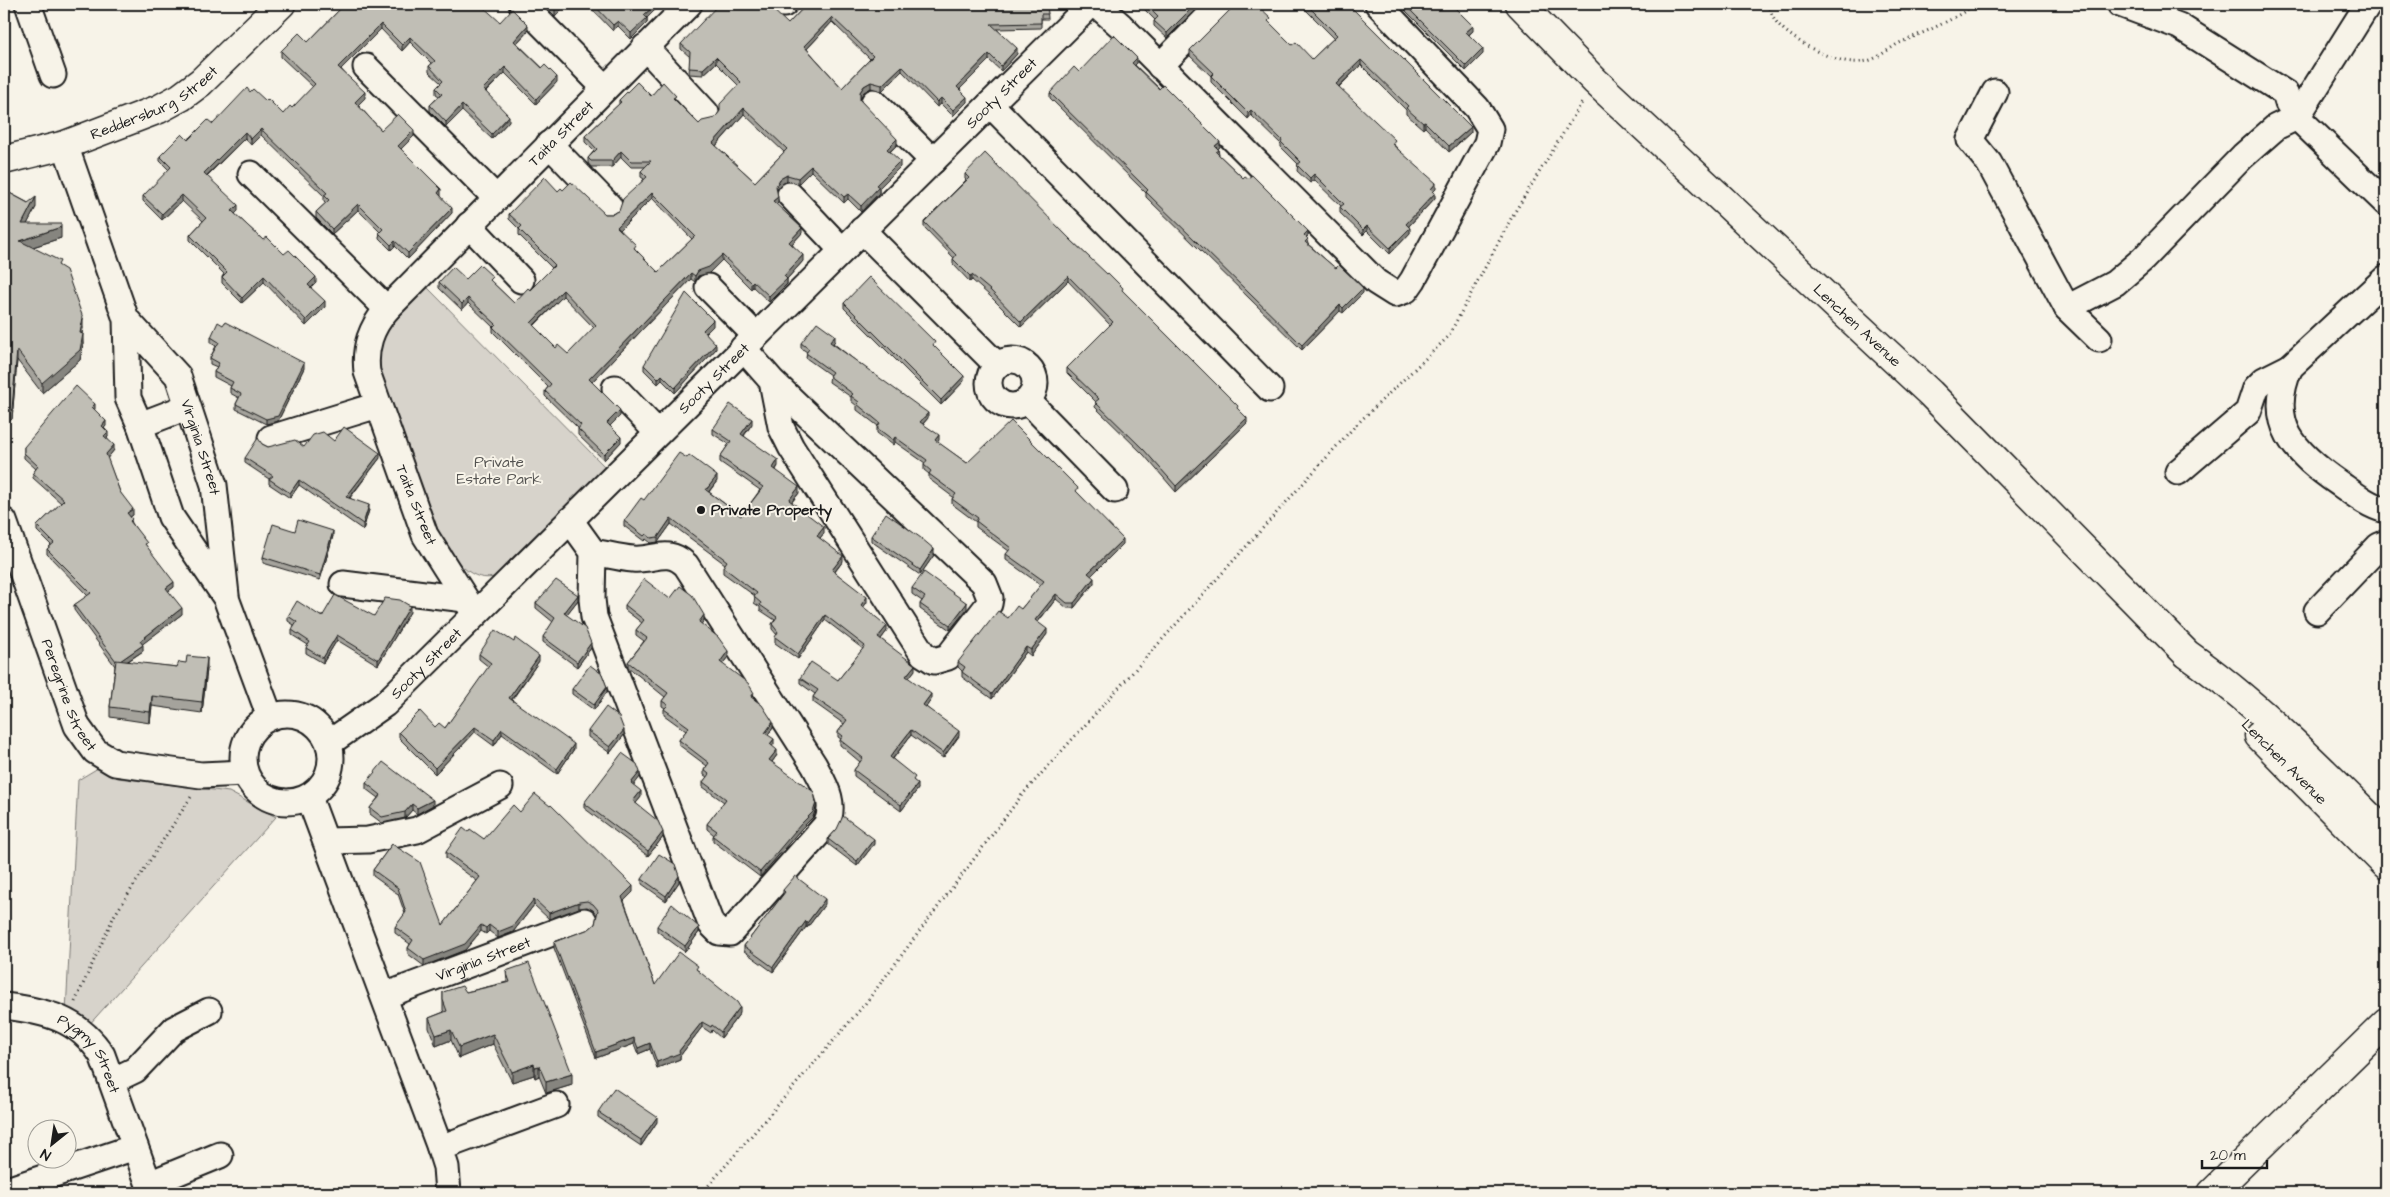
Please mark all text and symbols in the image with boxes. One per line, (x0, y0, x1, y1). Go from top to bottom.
street label: Sooty Street (961, 53, 1042, 133)
street label: Reddersburg Street (87, 61, 222, 145)
street label: Taita Street (523, 96, 598, 171)
street label: Lenchen Avenue (1809, 279, 1906, 372)
street label: Sooty Street (673, 338, 754, 418)
street label: Virginia Street (176, 396, 226, 496)
park label: Private Estate Park (457, 452, 541, 490)
street label: Taita Street (390, 462, 442, 548)
place label: Private Property (711, 500, 833, 522)
marker: Private Property (695, 504, 707, 516)
street label: Sooty Street (386, 623, 466, 704)
street label: Peregrine Street (36, 636, 102, 755)
street label: Lenchen Avenue (2237, 715, 2331, 809)
street label: Virginia Street (433, 931, 534, 986)
street label: Pygmy Street (54, 1009, 126, 1096)
north arrow (28, 1120, 78, 1170)
scale bar (2202, 1137, 2268, 1169)
text: N (37, 1143, 55, 1165)
text: 20 m (2210, 1145, 2246, 1166)

